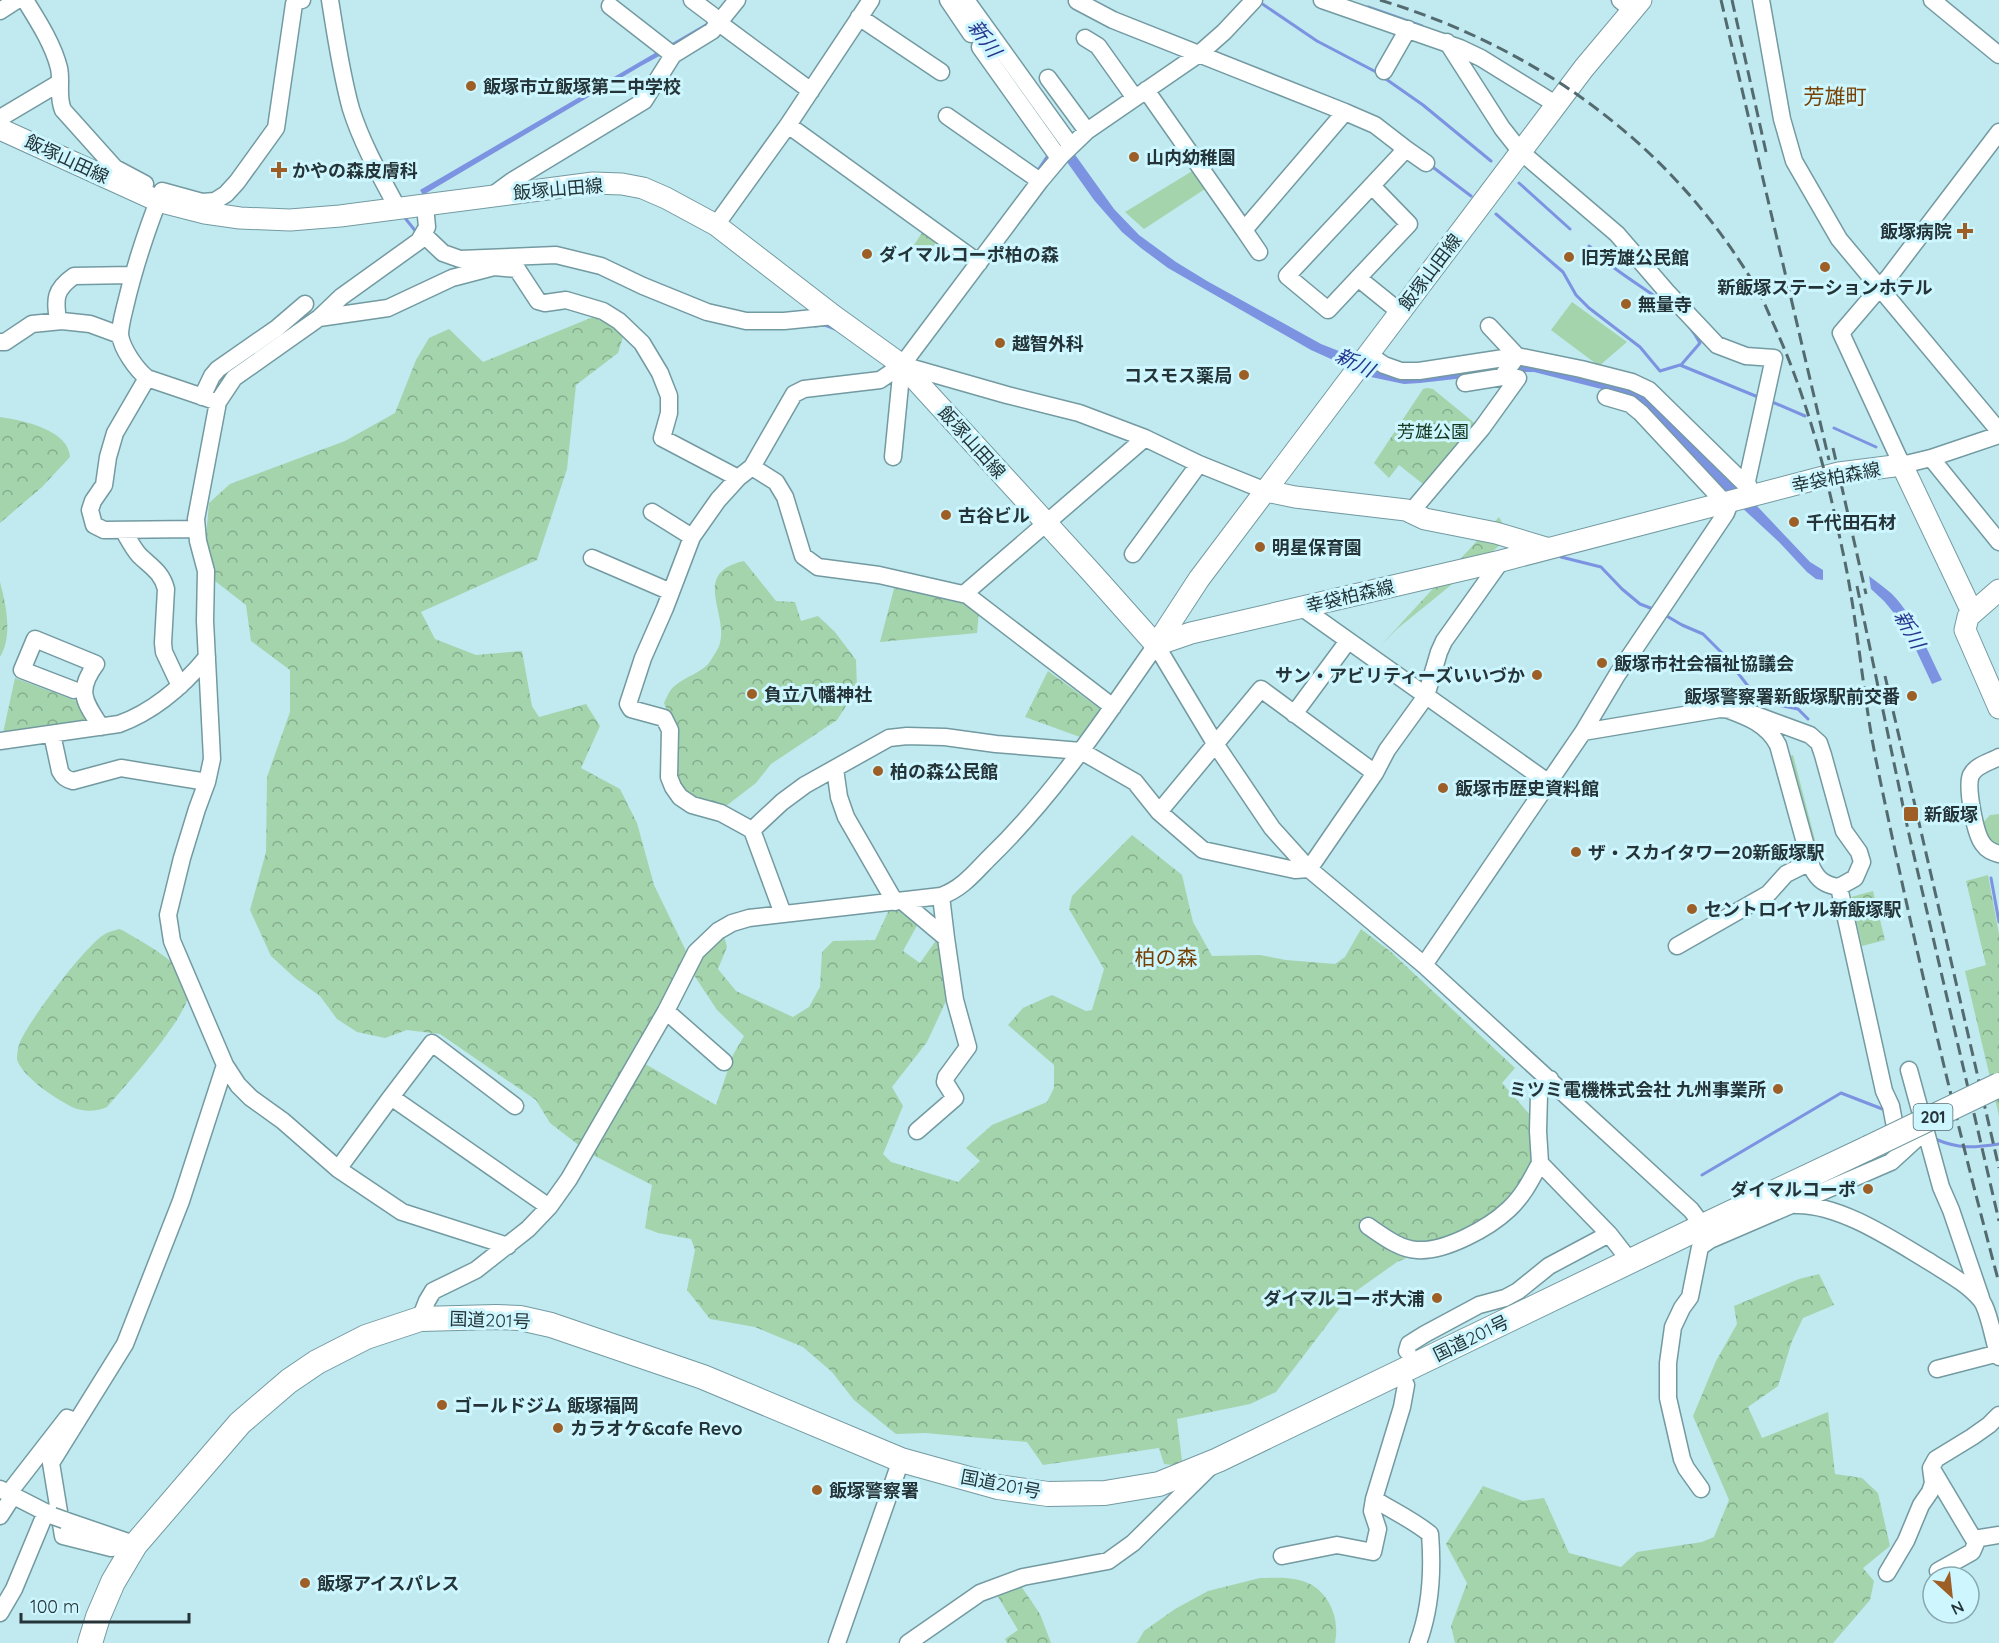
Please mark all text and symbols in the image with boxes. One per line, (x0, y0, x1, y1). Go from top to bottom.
water label: 新川 (963, 14, 1008, 63)
place label: 飯塚市立飯塚第二中学校 (483, 75, 681, 98)
marker: 飯塚市立飯塚第二中学校 (464, 79, 478, 93)
district label: 芳雄町 (1804, 83, 1867, 109)
street label: 飯塚山田線 (21, 130, 113, 188)
place label: 山内幼稚園 (1146, 146, 1236, 169)
marker: 山内幼稚園 (1127, 150, 1141, 164)
place label: かやの森皮膚科 (292, 159, 418, 182)
marker: かやの森皮膚科 (270, 161, 288, 179)
street label: 飯塚山田線 (512, 174, 604, 204)
place label: 飯塚病院 (1880, 220, 1952, 243)
marker: 飯塚病院 (1956, 222, 1974, 240)
street label: 飯塚山田線 (1394, 229, 1466, 315)
place label: ダイマルコーポ柏の森 (879, 243, 1059, 266)
place label: 旧芳雄公民館 (1581, 246, 1689, 269)
marker: ダイマルコーポ柏の森 (860, 247, 874, 261)
marker: 旧芳雄公民館 (1562, 250, 1576, 264)
marker: 新飯塚ステーションホテル (1818, 260, 1832, 274)
place label: 新飯塚ステーションホテル (1717, 276, 1933, 299)
place label: 無量寺 (1638, 293, 1692, 316)
marker: 無量寺 (1619, 297, 1633, 311)
place label: 越智外科 (1012, 332, 1084, 355)
marker: 越智外科 (993, 336, 1007, 350)
water label: 新川 (1332, 342, 1380, 383)
place label: コスモス薬局 (1124, 364, 1232, 387)
marker: コスモス薬局 (1237, 368, 1251, 382)
street label: 飯塚山田線 (933, 401, 1011, 483)
park label: 芳雄公園 (1397, 420, 1469, 443)
street label: 幸袋柏森線 (1790, 457, 1882, 497)
place label: 古谷ビル (958, 504, 1030, 527)
marker: 古谷ビル (939, 508, 953, 522)
place label: 千代田石材 (1806, 511, 1896, 534)
marker: 千代田石材 (1787, 515, 1801, 529)
place label: 明星保育園 (1272, 536, 1362, 559)
marker: 明星保育園 (1253, 540, 1267, 554)
street label: 幸袋柏森線 (1304, 575, 1396, 617)
water label: 新川 (1889, 605, 1932, 654)
place label: 飯塚市社会福祉協議会 (1614, 652, 1794, 675)
marker: 飯塚市社会福祉協議会 (1595, 656, 1609, 670)
place label: サン・アビリティーズいいづか (1275, 664, 1525, 687)
marker: サン・アビリティーズいいづか (1530, 668, 1544, 682)
place label: 負立八幡神社 (764, 683, 872, 706)
place label: 飯塚警察署新飯塚駅前交番 (1684, 685, 1900, 708)
marker: 負立八幡神社 (745, 687, 759, 701)
marker: 飯塚警察署新飯塚駅前交番 (1905, 689, 1919, 703)
place label: 柏の森公民館 (890, 760, 998, 783)
marker: 柏の森公民館 (871, 764, 885, 778)
place label: 飯塚市歴史資料館 (1455, 777, 1599, 800)
marker: 飯塚市歴史資料館 (1436, 781, 1450, 795)
place label: 新飯塚 (1924, 803, 1978, 826)
marker: 新飯塚 (1902, 805, 1920, 823)
place label: ザ・スカイタワー20新飯塚駅 (1588, 841, 1825, 864)
marker: ザ・スカイタワー20新飯塚駅 (1569, 845, 1583, 859)
place label: セントロイヤル新飯塚駅 (1704, 898, 1901, 921)
marker: セントロイヤル新飯塚駅 (1685, 902, 1699, 916)
district label: 柏の森 (1135, 944, 1198, 970)
place label: ミツミ電機株式会社 九州事業所 (1509, 1078, 1766, 1101)
marker: ミツミ電機株式会社 九州事業所 (1771, 1082, 1785, 1096)
road number: 201 (1914, 1104, 1952, 1130)
place label: ダイマルコーポ (1730, 1178, 1856, 1201)
marker: ダイマルコーポ (1861, 1182, 1875, 1196)
place label: ダイマルコーポ大浦 (1263, 1287, 1425, 1310)
marker: ダイマルコーポ大浦 (1430, 1291, 1444, 1305)
street label: 国道201号 (449, 1307, 531, 1333)
street label: 国道201号 (1429, 1310, 1513, 1366)
place label: ゴールドジム 飯塚福岡 (454, 1394, 639, 1417)
marker: ゴールドジム 飯塚福岡 (435, 1398, 449, 1412)
place label: カラオケ&cafe Revo (570, 1417, 742, 1440)
marker: カラオケ&cafe Revo (551, 1421, 565, 1435)
street label: 国道201号 (959, 1465, 1043, 1503)
place label: 飯塚警察署 (829, 1479, 919, 1502)
marker: 飯塚警察署 (810, 1483, 824, 1497)
north arrow (1921, 1565, 1981, 1625)
place label: 飯塚アイスパレス (317, 1572, 460, 1595)
marker: 飯塚アイスパレス (298, 1576, 312, 1590)
scale bar (21, 1586, 189, 1624)
text: 100 m (30, 1595, 79, 1618)
text: N (1948, 1597, 1968, 1620)

